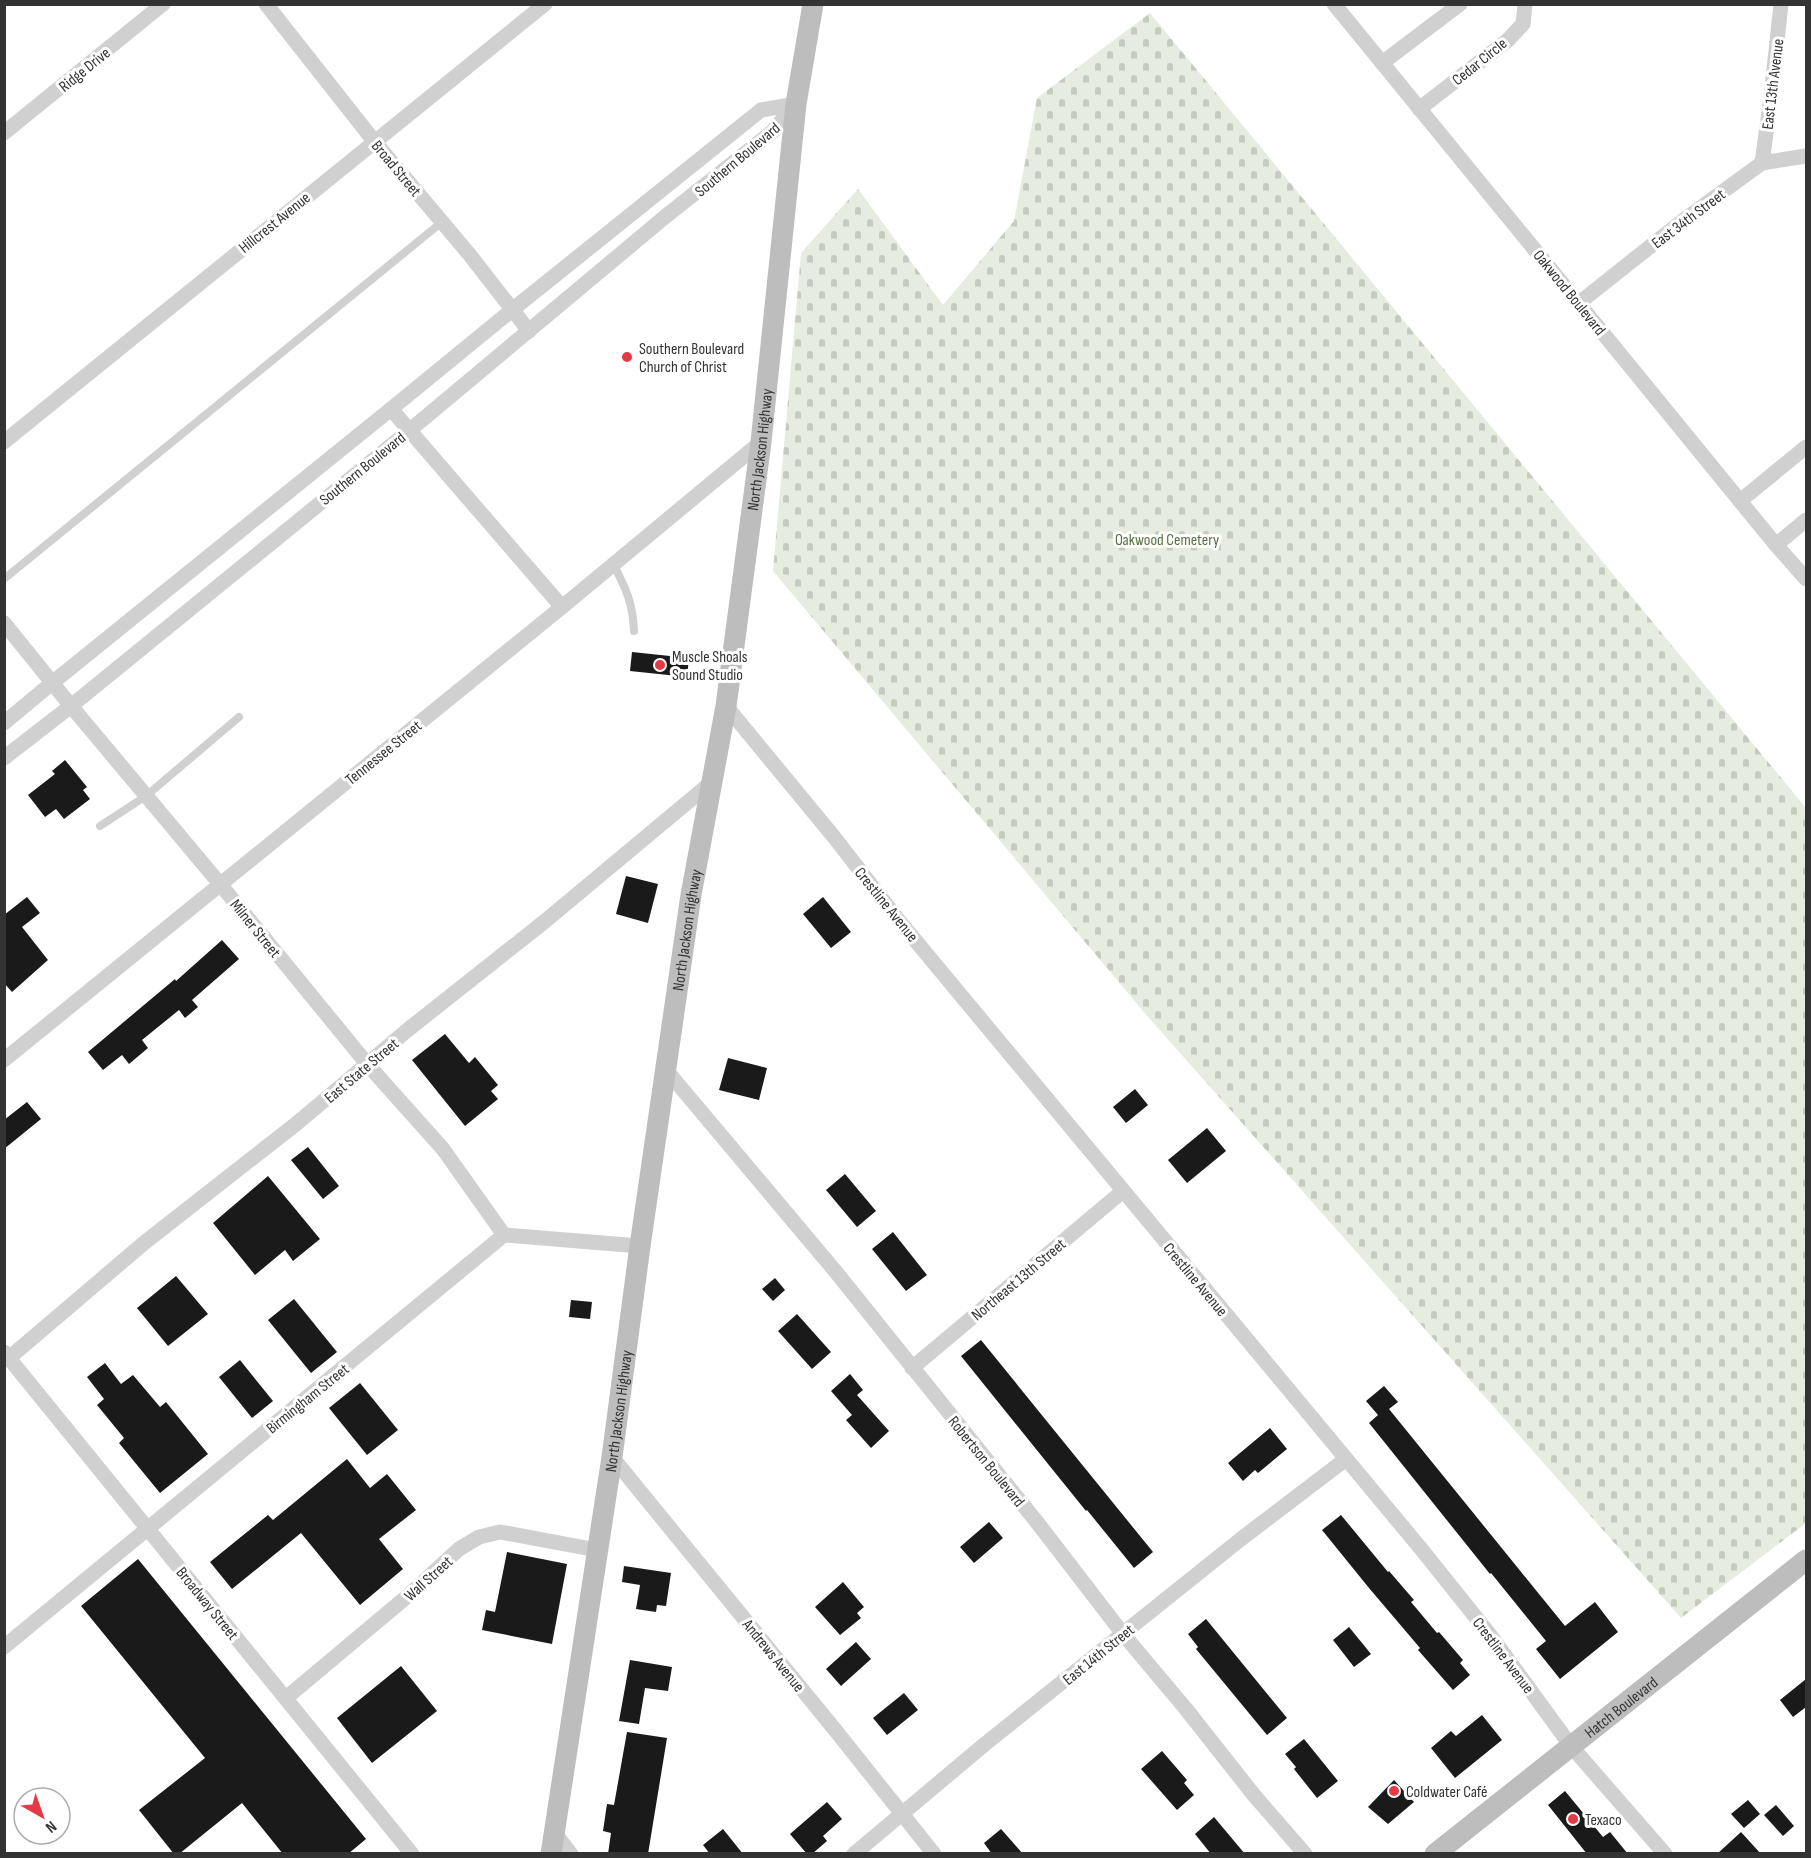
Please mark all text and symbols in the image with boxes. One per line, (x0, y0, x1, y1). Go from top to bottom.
street label: Cedar Circle (1449, 34, 1511, 90)
street label: East 13th Avenue (1758, 38, 1788, 131)
street label: Ridge Drive (56, 44, 114, 97)
street label: Southern Boulevard (692, 119, 784, 201)
street label: Broad Street (367, 137, 425, 201)
street label: East 34th Street (1648, 185, 1730, 253)
street label: Hillcrest Avenue (235, 189, 314, 258)
street label: Oakwood Boulevard (1529, 246, 1609, 339)
place label: Southern Boulevard Church of Christ (639, 340, 744, 377)
marker: Southern Boulevard Church of Christ (620, 350, 634, 364)
street label: North Jackson Highway (744, 388, 777, 512)
street label: Southern Boulevard (316, 429, 410, 510)
park label: Oakwood Cemetery (1115, 531, 1219, 550)
place label: Muscle Shoals Sound Studio (672, 648, 748, 685)
marker: Muscle Shoals Sound Studio (653, 658, 667, 672)
street label: Tennessee Street (342, 717, 426, 790)
street label: Crestline Avenue (850, 864, 922, 946)
street label: North Jackson Highway (669, 868, 707, 992)
street label: Milner Street (226, 896, 284, 962)
street label: East State Street (321, 1035, 403, 1108)
street label: Northeast 13th Street (968, 1235, 1070, 1325)
street label: Crestline Avenue (1159, 1239, 1231, 1321)
street label: North Jackson Highway (602, 1349, 637, 1474)
street label: Birmingham Street (263, 1360, 353, 1438)
street label: Robertson Boulevard (943, 1413, 1028, 1511)
street label: Wall Street (401, 1552, 457, 1606)
street label: Broadway Street (172, 1564, 242, 1644)
street label: Crestline Avenue (1468, 1614, 1538, 1698)
street label: Andrews Avenue (737, 1615, 808, 1696)
street label: East 14th Street (1060, 1621, 1138, 1690)
street label: Hatch Boulevard (1581, 1673, 1662, 1743)
place label: Coldwater Café (1406, 1783, 1488, 1802)
marker: Coldwater Café (1387, 1784, 1401, 1798)
north arrow (12, 1786, 72, 1846)
place label: Texaco (1585, 1811, 1622, 1830)
marker: Texaco (1566, 1812, 1580, 1826)
text: N (41, 1816, 60, 1836)

